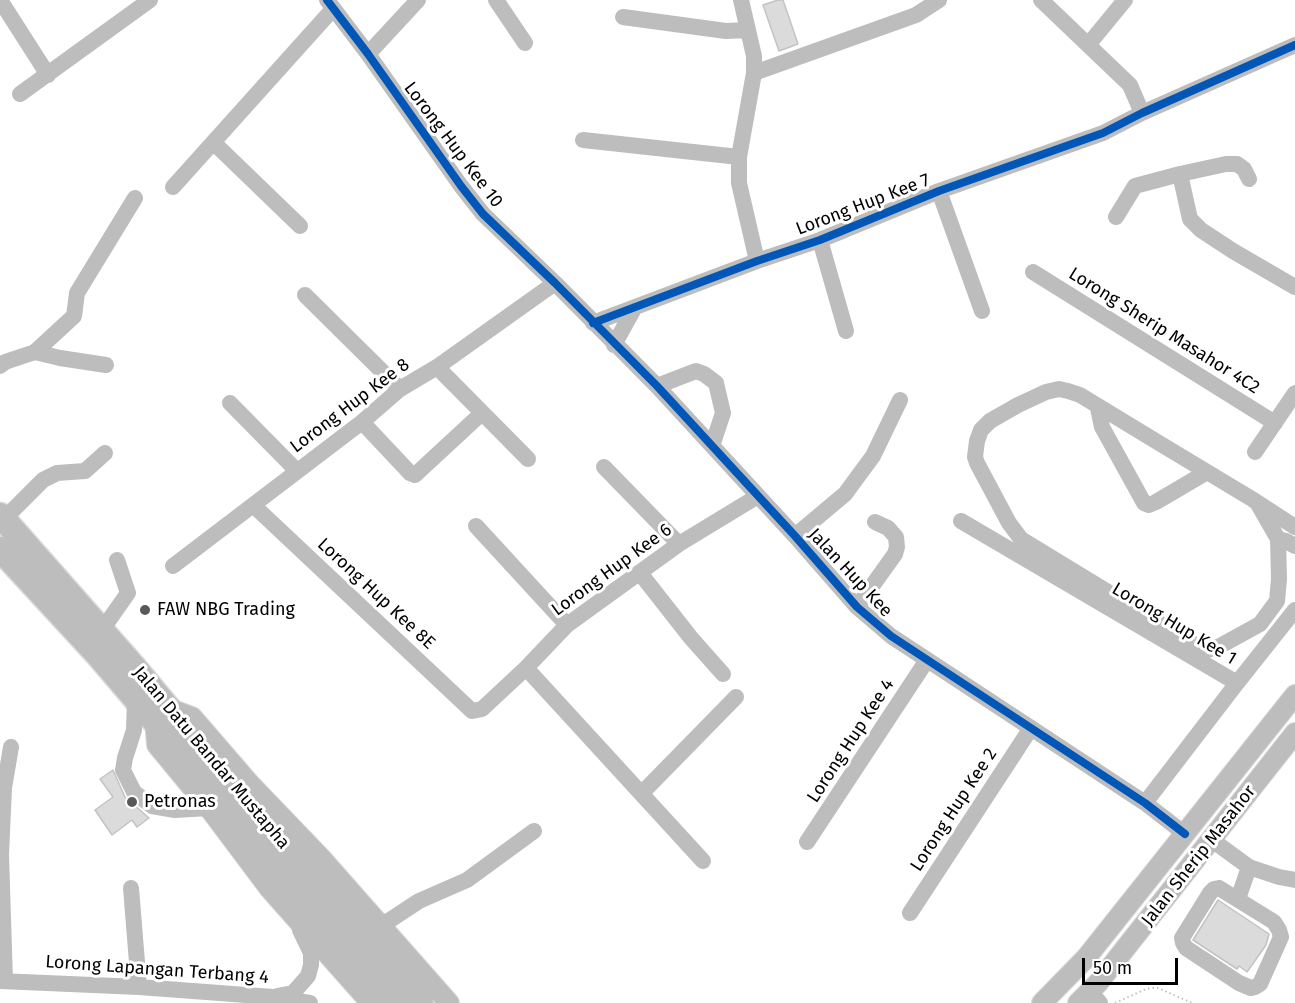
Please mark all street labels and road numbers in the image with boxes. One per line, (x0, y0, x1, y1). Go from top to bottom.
street label: Lorong Hup Kee 10 (399, 78, 507, 212)
street label: Lorong Hup Kee 7 (793, 170, 933, 240)
street label: Lorong Sherip Masahor 4C2 (1064, 263, 1264, 399)
street label: Lorong Hup Kee 8 (286, 354, 414, 458)
street label: Lorong Hup Kee 6 (548, 519, 676, 621)
street label: Jalan Hup Kee (803, 524, 897, 622)
street label: Lorong Hup Kee 8E (313, 534, 439, 654)
street label: Lorong Hup Kee 1 (1108, 578, 1240, 670)
street label: Jalan Datu Bandar Mustapha (128, 662, 294, 854)
street label: Lorong Hup Kee 4 (803, 675, 899, 807)
street label: Lorong Hup Kee 2 (906, 744, 1002, 876)
street label: Jalan Sherip Masahor (1137, 781, 1261, 931)
street label: Lorong Lapangan Terbang 4 (45, 951, 269, 989)

